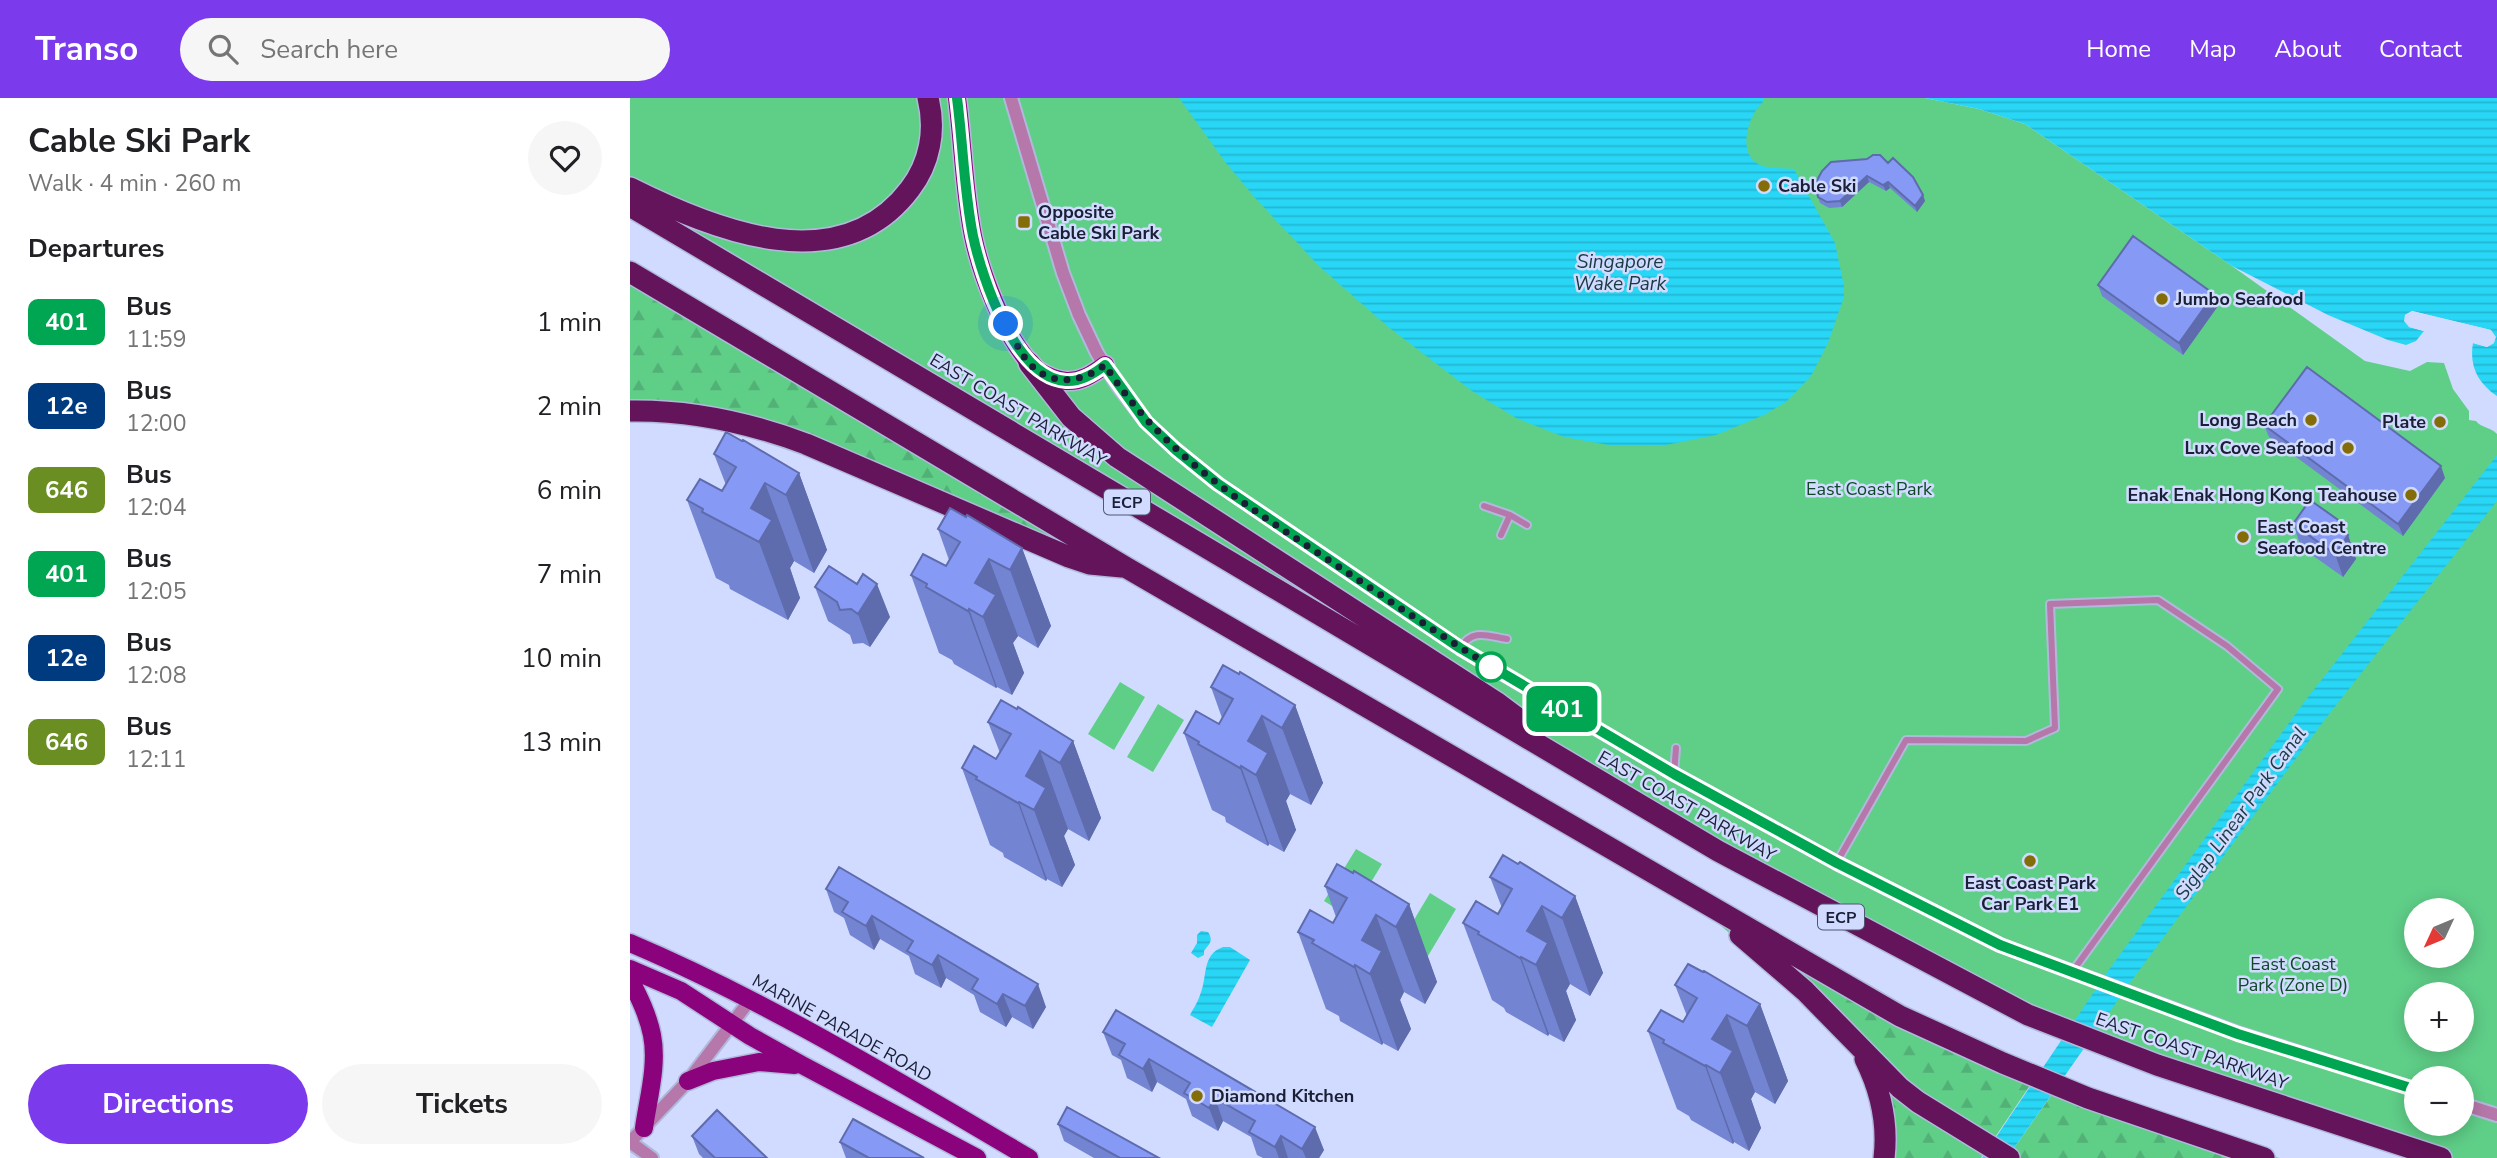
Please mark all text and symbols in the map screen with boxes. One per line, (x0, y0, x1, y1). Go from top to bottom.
search box (180, 18, 670, 81)
text: Transo (35, 27, 138, 72)
icon: search (204, 30, 242, 68)
text: Search here (260, 32, 398, 67)
text: Home (2086, 33, 2151, 65)
text: Map (2189, 33, 2236, 65)
text: About (2274, 33, 2341, 65)
text: Contact (2379, 33, 2462, 65)
text: Cable Ski Park (28, 119, 250, 164)
button: heart (528, 121, 602, 195)
text: Walk · 4 min · 260 m (28, 168, 241, 199)
place label: Cable Ski (1778, 174, 1856, 198)
marker: Cable Ski (1756, 178, 1772, 194)
place label: Opposite Cable Ski Park (1038, 200, 1159, 245)
marker: Opposite Cable Ski Park (1016, 214, 1032, 230)
text: Departures (28, 231, 164, 266)
water label: Singapore Wake Park (1574, 249, 1667, 297)
place label: Jumbo Seafood (2175, 287, 2303, 311)
text: Bus (126, 289, 172, 324)
marker: Jumbo Seafood (2154, 291, 2170, 307)
text: 1 min (537, 305, 602, 340)
text: 401 (45, 306, 88, 338)
your location (988, 306, 1023, 341)
text: 11:59 (126, 324, 186, 355)
street label: EAST COAST PARKWAY (925, 348, 1111, 472)
text: Bus (126, 373, 172, 408)
text: 2 min (537, 389, 602, 424)
text: 12e (46, 390, 87, 422)
text: 12:00 (126, 408, 186, 439)
place label: Long Beach (2199, 408, 2297, 432)
place label: Plate (2382, 410, 2426, 434)
marker: Long Beach (2303, 412, 2319, 428)
marker: Plate (2432, 414, 2448, 430)
place label: Lux Cove Seafood (2184, 436, 2334, 460)
marker: Lux Cove Seafood (2340, 440, 2356, 456)
text: Bus (126, 457, 172, 492)
text: 6 min (537, 473, 602, 508)
text: 646 (45, 474, 88, 506)
park label: East Coast Park (1806, 477, 1933, 501)
place label: Enak Enak Hong Kong Teahouse (2128, 483, 2397, 507)
marker: Enak Enak Hong Kong Teahouse (2403, 487, 2419, 503)
road number: ECP (1104, 490, 1150, 514)
text: 12:04 (126, 492, 186, 523)
place label: East Coast Seafood Centre (2257, 515, 2386, 560)
marker: East Coast Seafood Centre (2235, 529, 2251, 545)
text: Bus (126, 541, 172, 576)
text: 7 min (537, 557, 602, 592)
text: 401 (45, 558, 88, 590)
text: 12:05 (126, 576, 186, 607)
text: Bus (126, 625, 172, 660)
text: 10 min (521, 641, 602, 676)
text: 12e (46, 642, 87, 674)
unlabelled marker (1476, 652, 1506, 682)
text: 12:08 (126, 660, 186, 691)
line badge: 401 (1522, 686, 1602, 732)
text: 401 (1540, 693, 1584, 725)
text: Bus (126, 709, 172, 744)
water label: Siglap Linear Park Canal (2169, 722, 2312, 905)
text: 13 min (521, 725, 602, 760)
text: 646 (45, 726, 88, 758)
text: 12:11 (126, 744, 186, 775)
street label: EAST COAST PARKWAY (1594, 745, 1781, 867)
marker: East Coast Park Car Park E1 (2022, 853, 2038, 869)
place label: East Coast Park Car Park E1 (1964, 871, 2096, 916)
north arrow (2404, 898, 2474, 968)
map controls (2404, 898, 2474, 1136)
road number: ECP (1818, 904, 1864, 930)
park label: East Coast Park (Zone D) (2238, 952, 2348, 997)
street label: MARINE PARADE ROAD (748, 968, 936, 1088)
button: + (2404, 982, 2474, 1052)
street label: EAST COAST PARKWAY (2093, 1007, 2292, 1095)
button: Directions (28, 1064, 308, 1144)
button: Tickets (322, 1064, 602, 1144)
button: − (2404, 1066, 2474, 1136)
place label: Diamond Kitchen (1211, 1084, 1354, 1108)
marker: Diamond Kitchen (1189, 1088, 1205, 1104)

